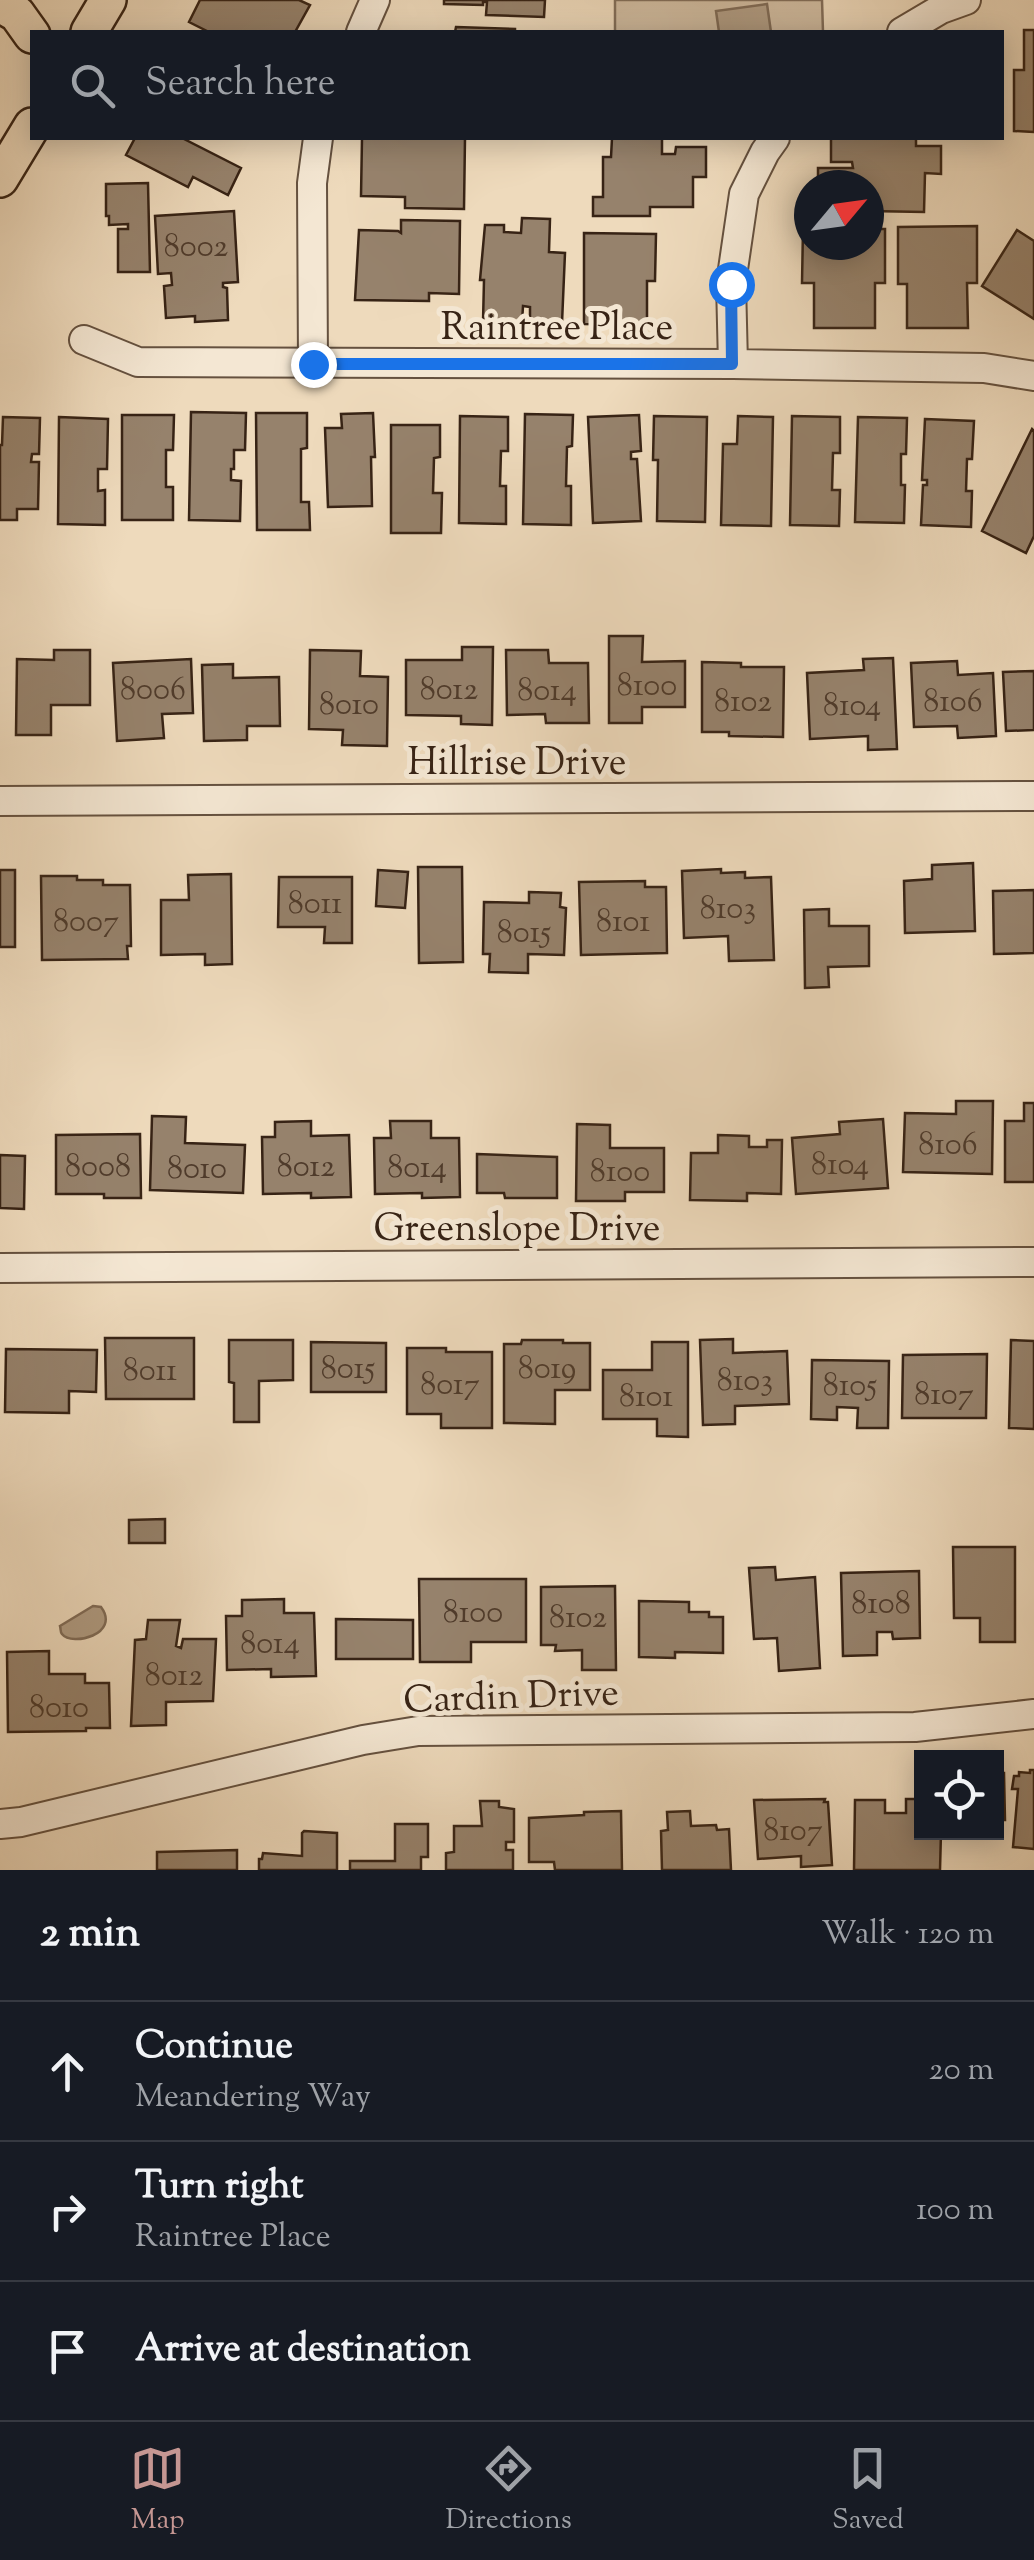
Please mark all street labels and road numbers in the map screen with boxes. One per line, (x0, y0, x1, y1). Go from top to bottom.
street label: Raintree Place (441, 303, 673, 357)
street label: Hillrise Drive (408, 738, 626, 792)
street label: Greenslope Drive (373, 1204, 661, 1258)
street label: Cardin Drive (402, 1668, 620, 1730)

